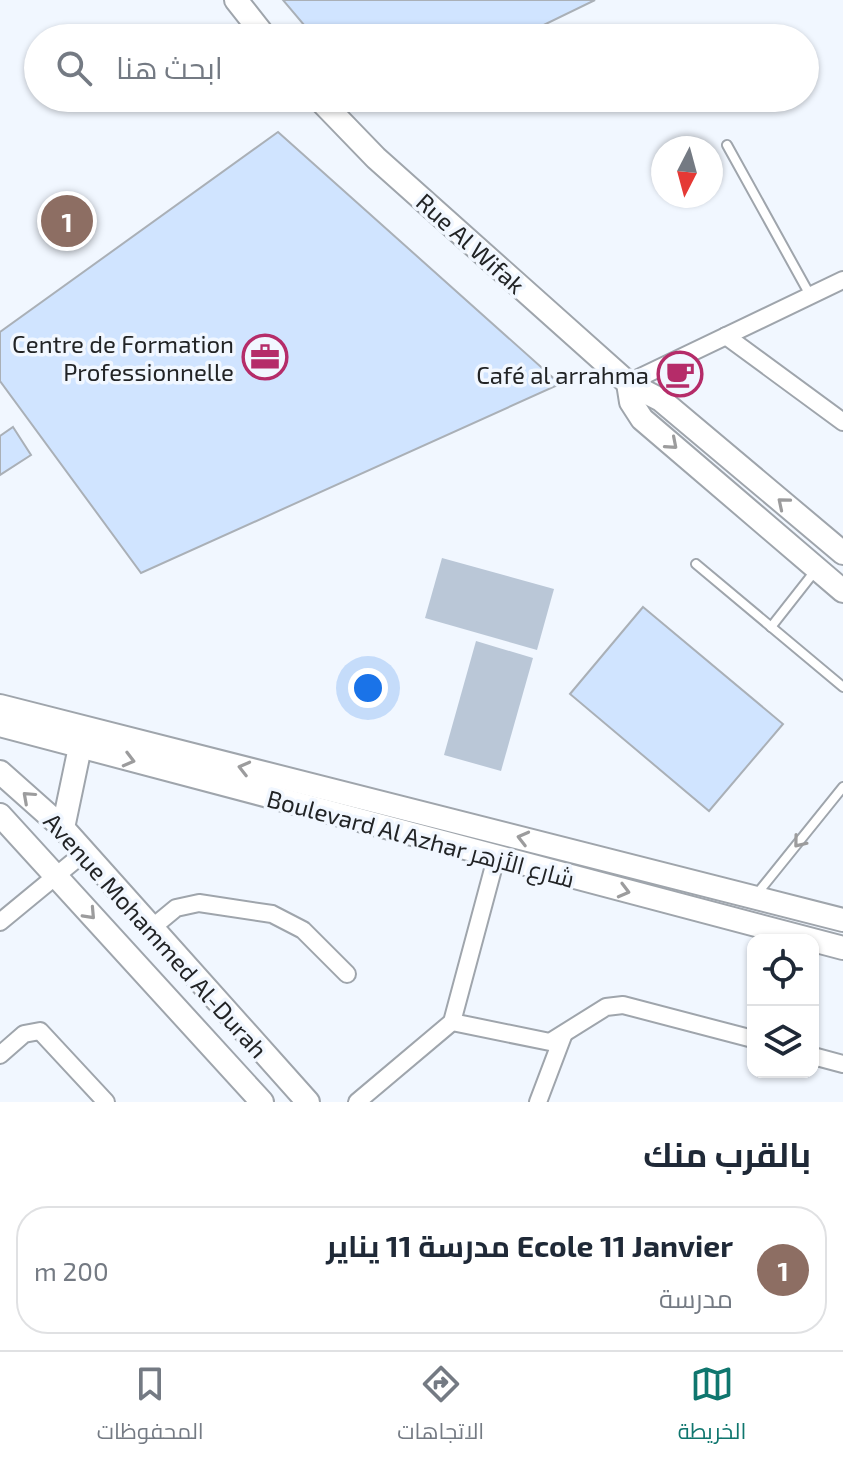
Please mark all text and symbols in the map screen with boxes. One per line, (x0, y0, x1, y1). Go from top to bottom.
search box (24, 24, 819, 112)
icon: search (52, 46, 96, 90)
text: ابحث هنا (116, 49, 223, 85)
north arrow (651, 136, 723, 208)
street label: Rue Al Wifak (411, 187, 531, 299)
pin: 1 (41, 191, 93, 251)
place label: Centre de Formation Professionnelle (12, 329, 234, 386)
office icon: Centre de Formation Professionnelle (241, 333, 289, 381)
cafe icon: Café al arrahma (656, 350, 704, 398)
place label: Café al arrahma (476, 360, 649, 389)
one-way arrow (662, 434, 677, 449)
one-way arrow (778, 498, 793, 513)
your location (348, 668, 388, 708)
one-way arrow (122, 751, 136, 767)
one-way arrow (238, 760, 251, 777)
street label: Boulevard Al Azhar شارع الأزهر (263, 783, 578, 896)
one-way arrow (23, 793, 38, 807)
street label: Avenue Mohammed Al-Durah (38, 806, 274, 1064)
one-way arrow (517, 830, 531, 847)
one-way arrow (794, 833, 809, 847)
one-way arrow (617, 882, 631, 899)
one-way arrow (81, 905, 95, 920)
map controls (747, 934, 819, 1078)
button: locate (747, 934, 819, 1006)
button: layers (747, 1006, 819, 1078)
text: بالقرب منك (643, 1133, 811, 1174)
text: Ecole 11 Janvier مدرسة 11 يناير (326, 1227, 733, 1263)
text: 200 m (34, 1255, 109, 1286)
text: 1 (777, 1255, 789, 1286)
text: مدرسة (659, 1282, 733, 1313)
tab: المحفوظات (97, 1362, 204, 1452)
tab: الاتجاهات (397, 1362, 484, 1452)
tab: الخريطة (678, 1362, 746, 1452)

